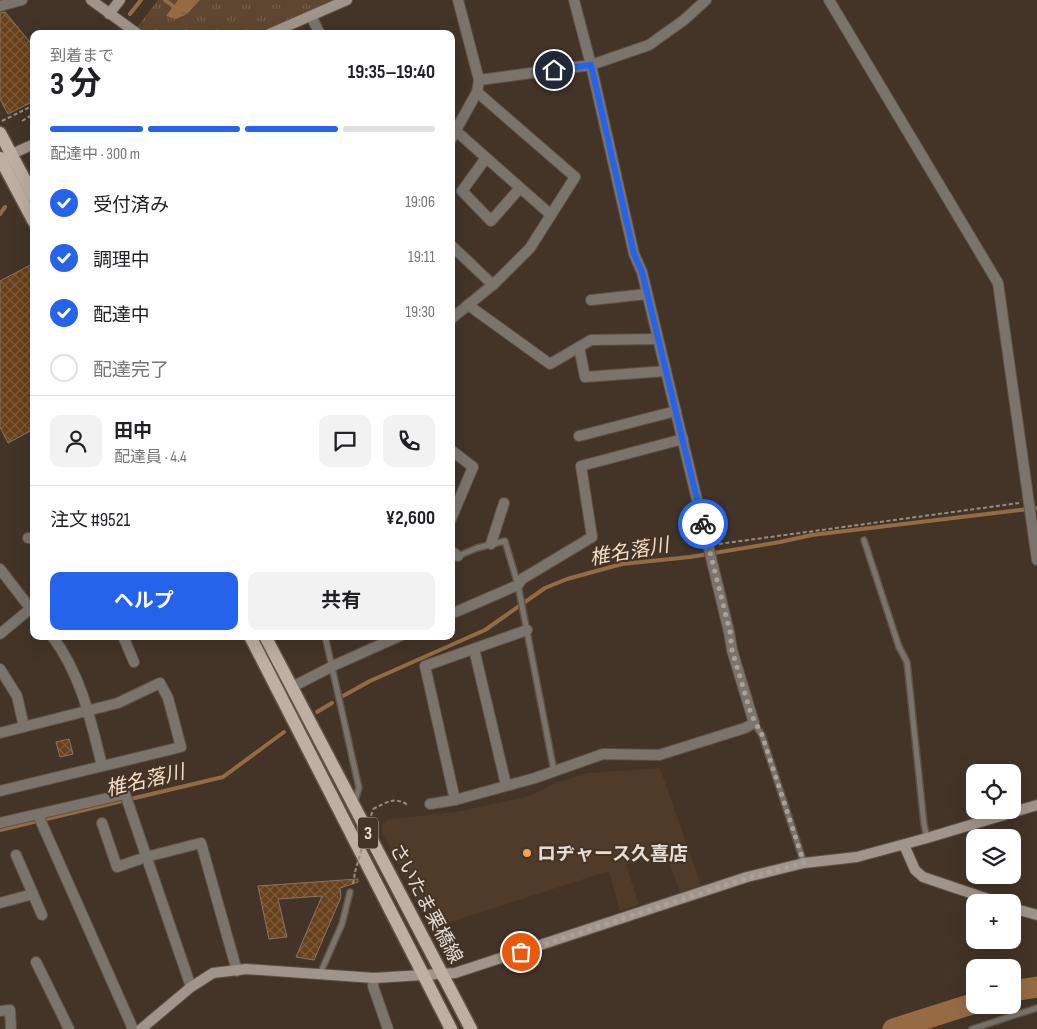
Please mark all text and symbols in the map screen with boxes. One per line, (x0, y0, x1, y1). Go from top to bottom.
text: 到着まで (50, 47, 114, 66)
pin (533, 49, 575, 91)
icon: home (540, 56, 568, 84)
text: 19:35–19:40 (348, 61, 435, 84)
text: 3 分 (50, 65, 101, 104)
text: 配達中 · 300 m (50, 145, 140, 164)
icon: check (50, 189, 78, 217)
text: 19:06 (405, 193, 435, 212)
text: 受付済み (93, 194, 169, 217)
icon: check (50, 244, 78, 272)
text: 19:11 (408, 248, 435, 267)
text: 調理中 (93, 249, 150, 272)
icon: check (50, 299, 78, 327)
text: 19:30 (405, 303, 435, 322)
text: 配達中 (93, 304, 150, 327)
text: 配達完了 (93, 359, 169, 382)
button: person (50, 415, 102, 467)
button: chat (319, 415, 371, 467)
button: phone (383, 415, 435, 467)
text: 田中 (114, 420, 152, 443)
text: 配達員 · 4.4 (114, 448, 187, 467)
courier (678, 499, 728, 549)
text: ¥2,600 (386, 507, 435, 530)
text: 注文 #9521 (50, 509, 130, 532)
icon: bike (689, 510, 717, 538)
water label: 椎名落川 (588, 533, 673, 571)
button: ヘルプ (50, 572, 238, 630)
button: 共有 (248, 572, 435, 630)
water label: 椎名落川 (104, 760, 189, 802)
map controls (966, 764, 1021, 1014)
button: locate (966, 764, 1021, 819)
road number: 3 (358, 818, 378, 848)
button: layers (966, 829, 1021, 884)
street label: さいたま栗橋線 (384, 840, 467, 968)
place label: ロヂャース久喜店 (537, 843, 688, 866)
marker: ロヂャース久喜店 (521, 847, 533, 859)
button: + (966, 894, 1021, 949)
pin (500, 931, 542, 973)
icon: bag (507, 938, 535, 966)
button: − (966, 959, 1021, 1014)

